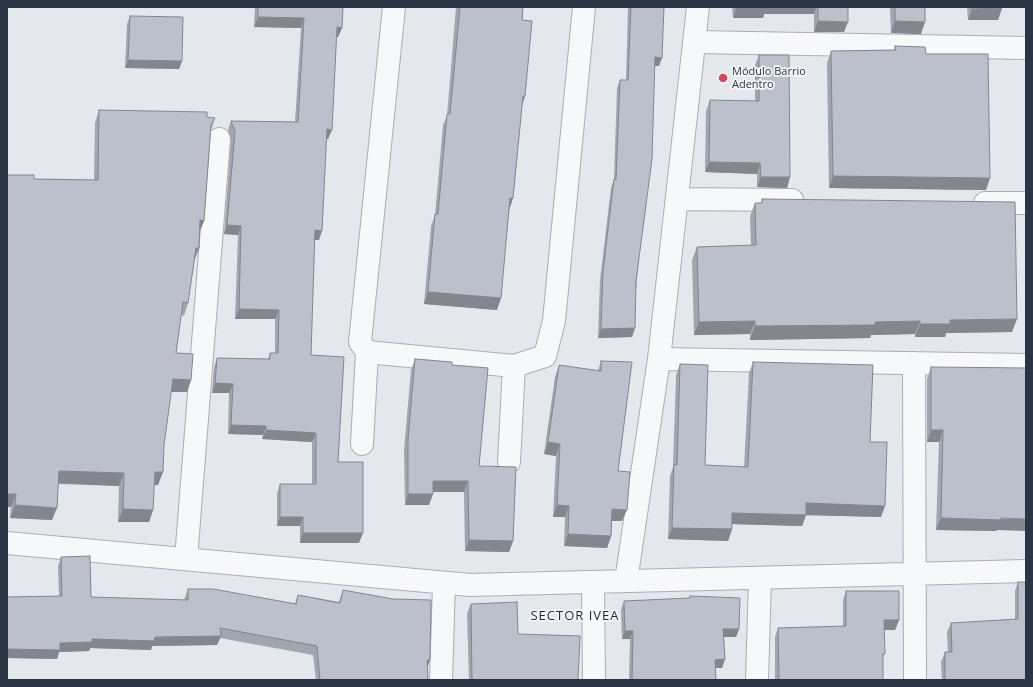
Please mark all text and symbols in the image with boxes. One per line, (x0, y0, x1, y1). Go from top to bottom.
place label: Módulo Barrio Adentro (732, 65, 806, 91)
marker: Módulo Barrio Adentro (717, 72, 729, 84)
district label: SECTOR IVEA (530, 608, 620, 624)

